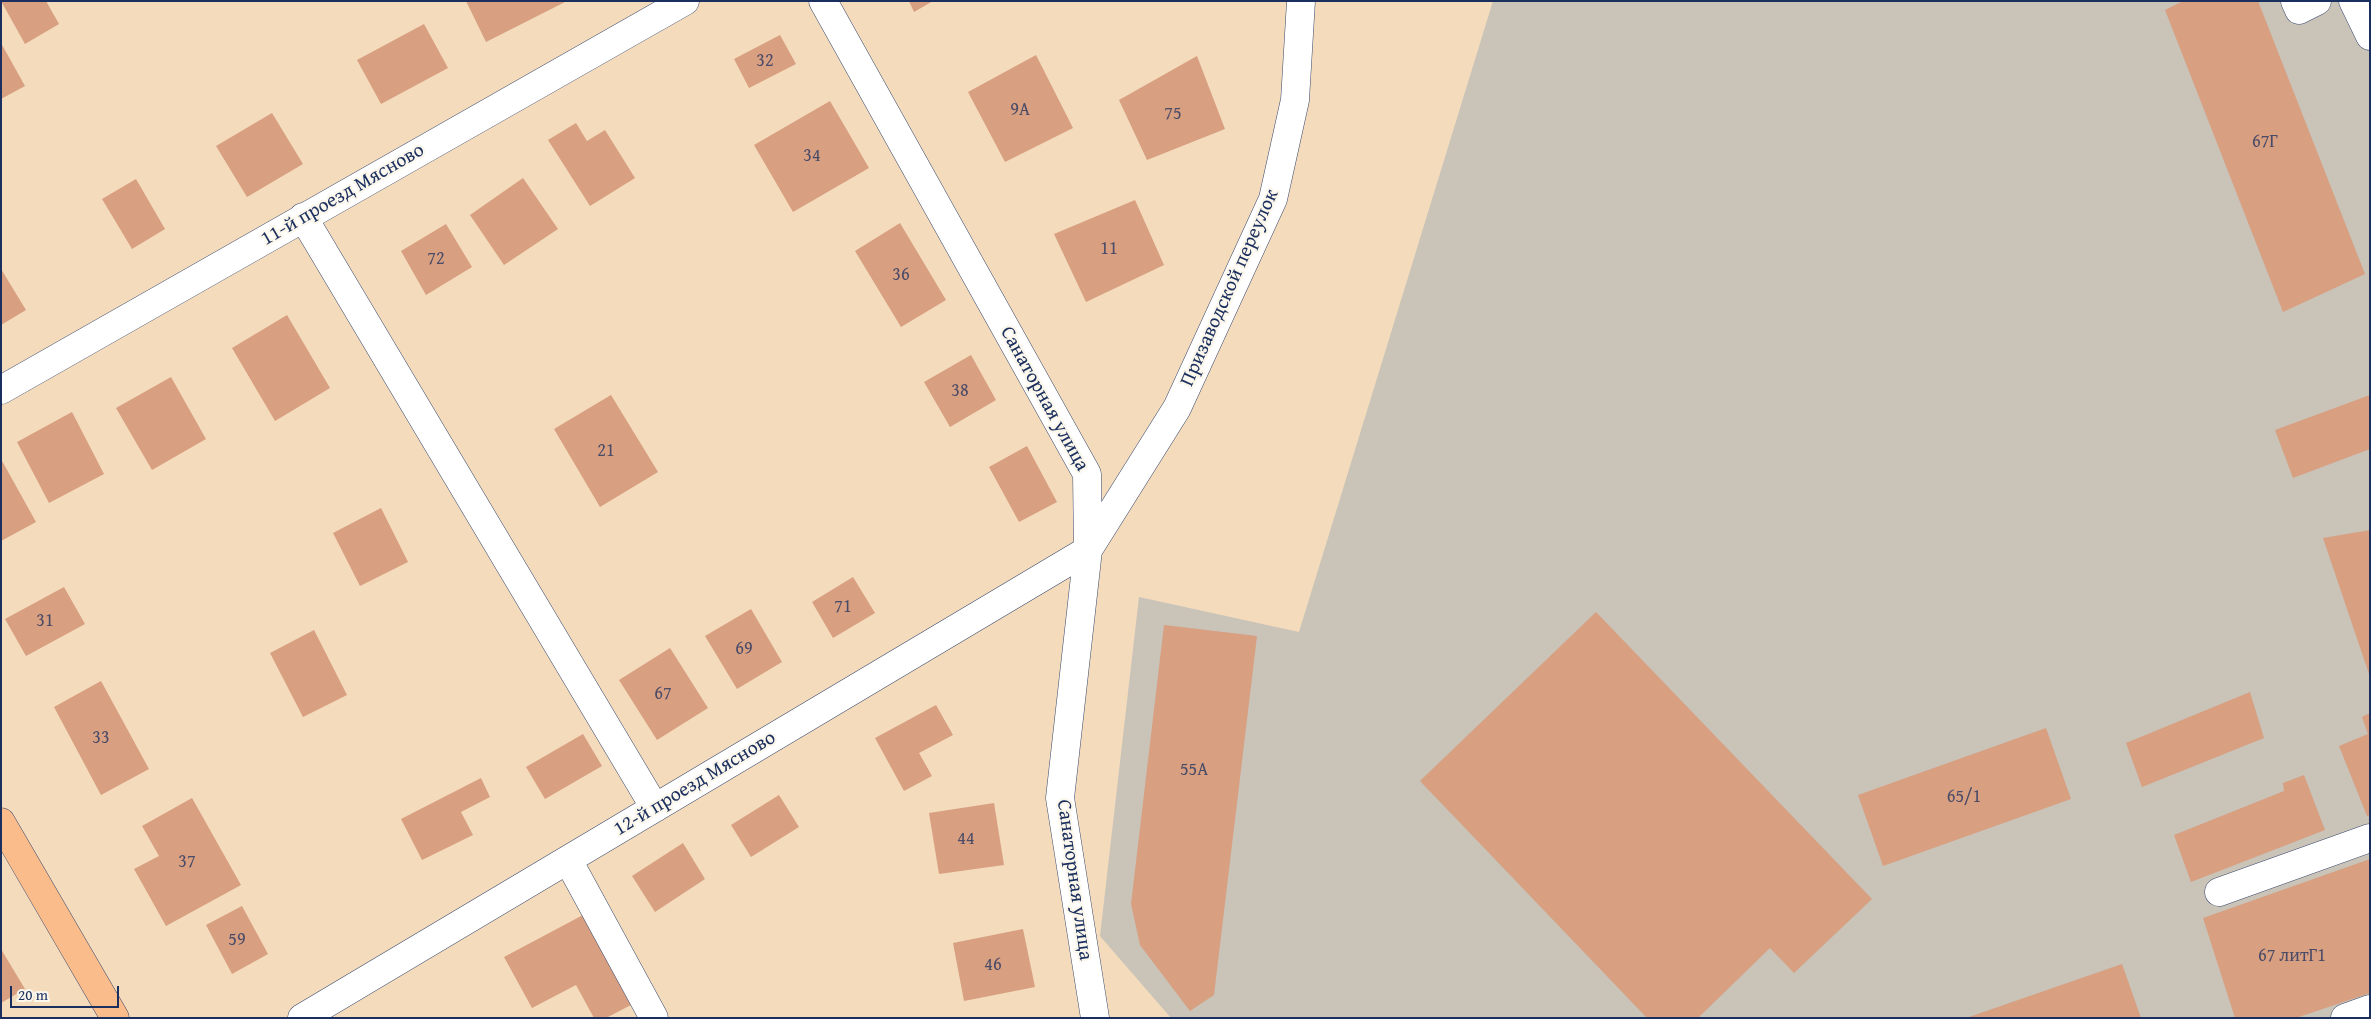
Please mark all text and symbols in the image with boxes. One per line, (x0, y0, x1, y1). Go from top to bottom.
house number: 32 (756, 50, 774, 72)
house number: 9А (1010, 99, 1030, 121)
house number: 75 (1164, 103, 1182, 125)
house number: 67Г (2252, 131, 2278, 153)
street label: 11-й проезд Мясново (257, 138, 429, 252)
house number: 34 (803, 145, 821, 167)
street label: Призаводской переулок (1176, 186, 1284, 390)
house number: 11 (1100, 238, 1118, 260)
house number: 72 (427, 248, 445, 270)
house number: 36 (892, 264, 910, 286)
street label: Санаторная улица (994, 322, 1094, 476)
house number: 38 (951, 380, 969, 402)
house number: 21 (597, 440, 615, 462)
house number: 71 (834, 596, 852, 618)
house number: 31 (36, 610, 54, 632)
house number: 69 (735, 638, 753, 660)
house number: 67 (654, 683, 672, 705)
street label: 12-й проезд Мясново (610, 726, 780, 842)
house number: 33 (92, 727, 110, 749)
house number: 55А (1180, 759, 1208, 781)
house number: 65/1 (1947, 786, 1981, 808)
street label: Санаторная улица (1051, 798, 1097, 962)
house number: 44 (957, 828, 975, 850)
house number: 37 (178, 851, 196, 873)
house number: 59 (228, 929, 246, 951)
house number: 67 литГ1 (2258, 945, 2326, 967)
house number: 46 (984, 954, 1002, 976)
scale bar (12, 976, 121, 1008)
text: 20 m (18, 984, 48, 1005)

